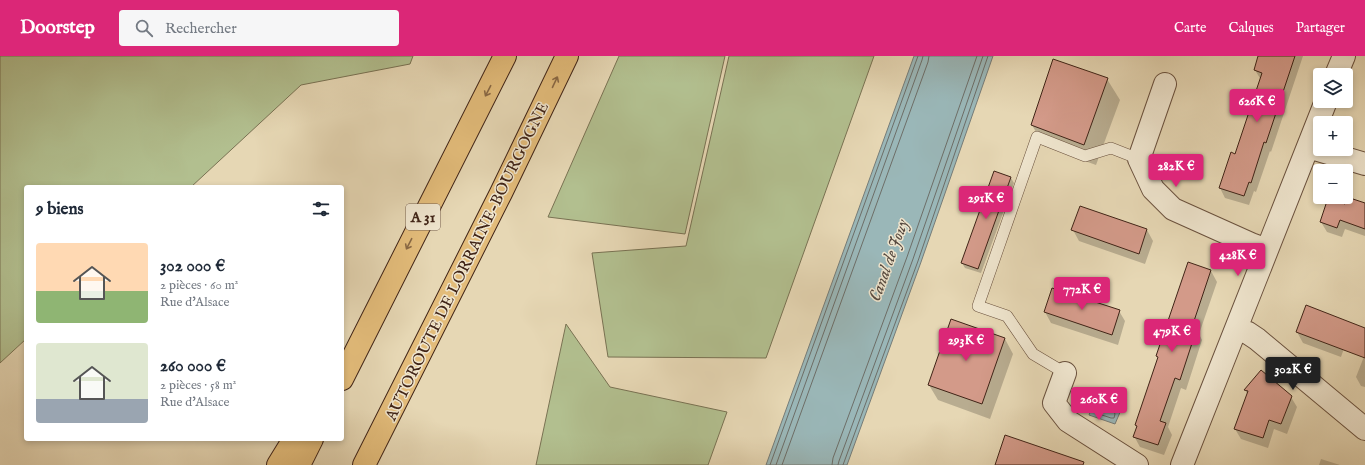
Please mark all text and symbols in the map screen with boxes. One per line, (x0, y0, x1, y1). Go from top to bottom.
search box (119, 10, 399, 46)
text: Doorstep (20, 16, 95, 40)
icon: search (133, 17, 155, 39)
text: Rechercher (165, 19, 237, 38)
text: Carte (1174, 19, 1206, 37)
text: Calques (1228, 19, 1274, 37)
text: Partager (1296, 19, 1345, 37)
map controls (1313, 68, 1353, 204)
button: layers (1313, 68, 1353, 108)
one-way arrow (552, 76, 559, 88)
one-way arrow (483, 85, 491, 97)
pin: 626K € (1224, 89, 1290, 123)
text: 626K € (1239, 93, 1275, 110)
street label: AUTOROUTE DE LORRAINE-BOURGOGNE (381, 99, 554, 425)
button: + (1313, 116, 1353, 156)
pin: 282K € (1143, 154, 1209, 188)
text: 282K € (1157, 158, 1195, 175)
button: − (1313, 164, 1353, 204)
pin: 291K € (953, 186, 1019, 220)
text: 291K € (968, 190, 1004, 207)
icon: filters (310, 198, 332, 220)
text: 9 biens (36, 199, 83, 220)
road number: A 31 (406, 204, 440, 230)
water label: Canal de Jouy (865, 216, 914, 304)
one-way arrow (405, 238, 413, 250)
pin: 428K € (1205, 243, 1271, 277)
text: 428K € (1219, 247, 1257, 264)
text: 302 000 € (160, 256, 225, 277)
icon: home (68, 259, 116, 307)
text: 2 pièces · 60 m² (160, 277, 238, 294)
pin: 772K € (1049, 277, 1115, 311)
text: 772K € (1063, 281, 1101, 298)
text: Rue d'Alsace (160, 294, 229, 311)
pin: 479K € (1139, 319, 1205, 353)
text: 479K € (1153, 323, 1191, 340)
pin: 293K € (933, 328, 999, 362)
text: 293K € (948, 332, 984, 349)
text: 260 000 € (160, 356, 226, 377)
pin: 302K € (1260, 357, 1326, 391)
icon: home (68, 359, 116, 407)
text: 302K € (1274, 361, 1312, 378)
text: 2 pièces · 58 m² (160, 377, 236, 394)
pin: 260K € (1066, 387, 1132, 421)
text: 260K € (1080, 391, 1118, 408)
text: Rue d'Alsace (160, 394, 229, 411)

